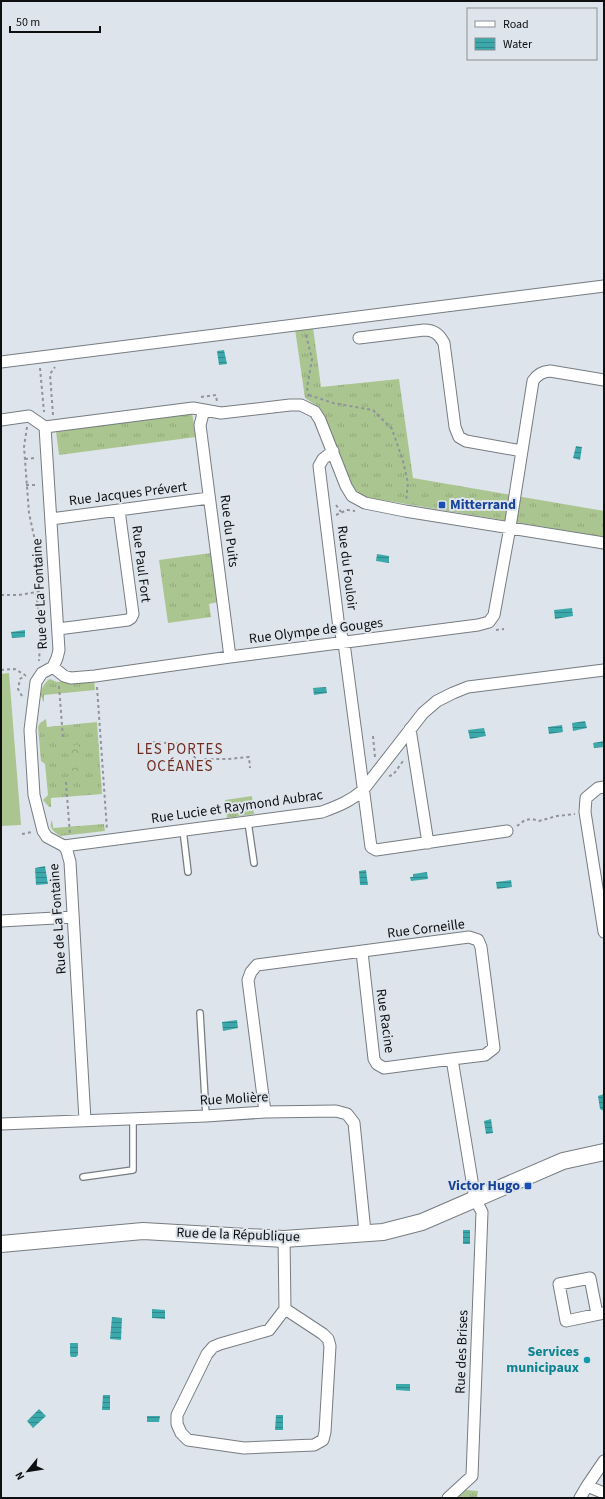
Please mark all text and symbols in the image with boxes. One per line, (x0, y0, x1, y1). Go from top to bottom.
scale bar (10, 8, 100, 34)
legend (467, 8, 597, 60)
text: 50 m (16, 14, 40, 31)
text: Road (503, 16, 529, 33)
text: Water (503, 36, 533, 53)
street label: Rue Jacques Prévert (68, 477, 188, 511)
street label: Rue du Puits (215, 494, 243, 569)
place label: Mitterrand (450, 495, 516, 515)
marker: Mitterrand (437, 500, 447, 510)
street label: Rue Paul Fort (126, 524, 156, 604)
street label: Rue du Fouloir (332, 525, 362, 611)
street label: Rue de La Fontaine (27, 538, 53, 650)
street label: Rue Olympe de Gouges (248, 613, 384, 649)
district label: LES PORTES OCÉANES (137, 739, 223, 777)
street label: Rue Lucie et Raymond Aubrac (150, 785, 325, 829)
street label: Rue de La Fontaine (44, 863, 72, 975)
street label: Rue Corneille (386, 914, 466, 944)
street label: Rue Racine (371, 988, 399, 1054)
street label: Rue Molière (199, 1087, 269, 1111)
place label: Victor Hugo (447, 1176, 520, 1196)
marker: Victor Hugo (523, 1181, 533, 1191)
street label: Rue de la République (176, 1223, 300, 1247)
street label: Rue des Brises (451, 1310, 473, 1394)
place label: Services municipaux (506, 1342, 579, 1378)
marker: Services municipaux (582, 1355, 592, 1365)
north arrow (8, 1451, 48, 1491)
text: N (11, 1469, 28, 1483)

